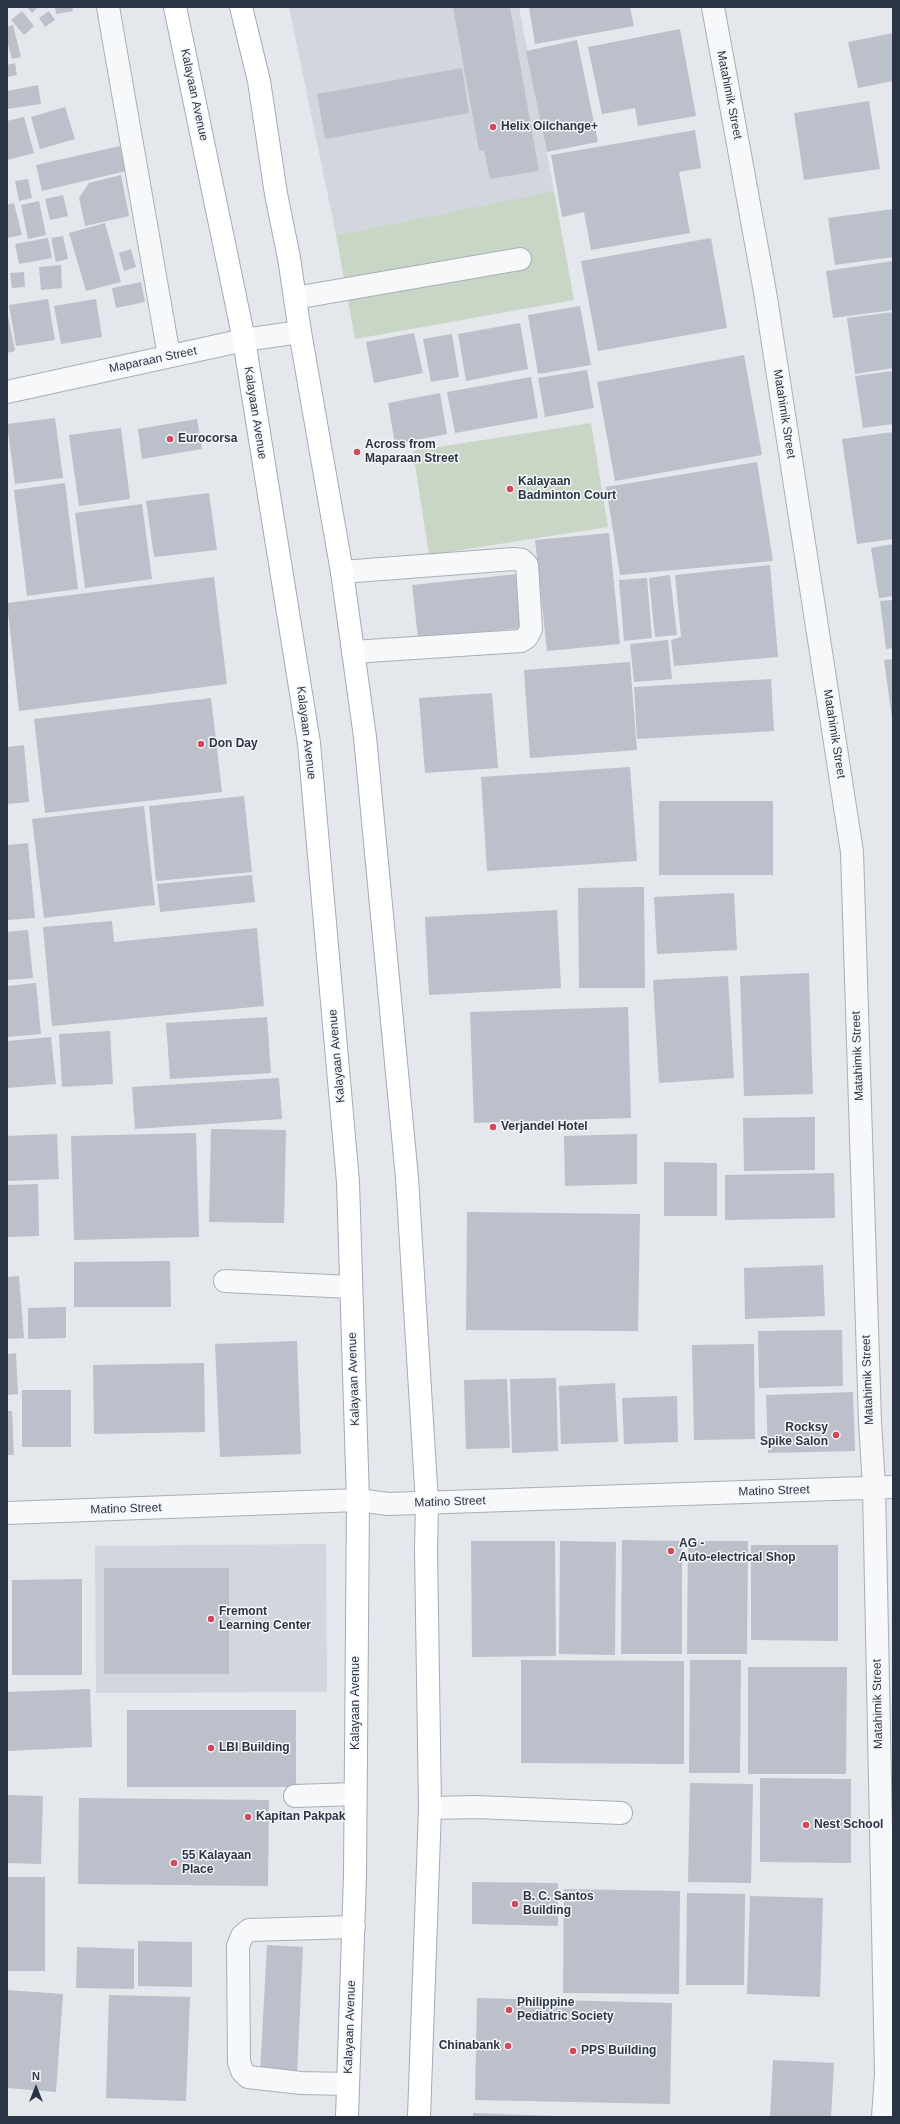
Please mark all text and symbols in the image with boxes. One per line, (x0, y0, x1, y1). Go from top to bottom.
street label: Kalayaan Avenue (177, 48, 211, 142)
street label: Matahimik Street (713, 49, 745, 141)
place label: Helix Oilchange+ (501, 120, 598, 134)
marker: Helix Oilchange+ (488, 122, 498, 132)
street label: Maparaan Street (108, 344, 198, 376)
street label: Kalayaan Avenue (241, 366, 269, 460)
street label: Matahimik Street (770, 368, 798, 460)
place label: Eurocorsa (178, 432, 237, 446)
marker: Eurocorsa (165, 434, 175, 444)
place label: Across from Maparaan Street (365, 438, 458, 466)
marker: Across from Maparaan Street (352, 447, 362, 457)
place label: Kalayaan Badminton Court (518, 475, 616, 503)
marker: Kalayaan Badminton Court (505, 484, 515, 494)
street label: Kalayaan Avenue (293, 686, 319, 780)
street label: Matahimik Street (820, 688, 848, 780)
place label: Don Day (209, 737, 258, 751)
marker: Don Day (196, 739, 206, 749)
street label: Kalayaan Avenue (326, 1009, 348, 1103)
street label: Matahimik Street (849, 1011, 867, 1101)
place label: Verjandel Hotel (501, 1120, 588, 1134)
marker: Verjandel Hotel (488, 1122, 498, 1132)
street label: Kalayaan Avenue (345, 1332, 363, 1426)
street label: Matahimik Street (859, 1335, 877, 1425)
place label: Rocksy Spike Salon (760, 1421, 828, 1449)
marker: Rocksy Spike Salon (831, 1430, 841, 1440)
street label: Matino Street (738, 1483, 810, 1499)
street label: Matino Street (414, 1494, 486, 1510)
street label: Matino Street (90, 1501, 162, 1517)
place label: AG - Auto-electrical Shop (679, 1537, 796, 1565)
marker: AG - Auto-electrical Shop (666, 1546, 676, 1556)
place label: Fremont Learning Center (219, 1605, 311, 1633)
marker: Fremont Learning Center (206, 1614, 216, 1624)
street label: Kalayaan Avenue (349, 1656, 363, 1750)
street label: Matahimik Street (870, 1659, 886, 1749)
place label: LBI Building (219, 1741, 290, 1755)
marker: LBI Building (206, 1743, 216, 1753)
place label: Kapitan Pakpak (256, 1810, 345, 1824)
marker: Kapitan Pakpak (243, 1812, 253, 1822)
place label: Nest School (814, 1818, 883, 1832)
marker: Nest School (801, 1820, 811, 1830)
place label: 55 Kalayaan Place (182, 1849, 251, 1877)
marker: 55 Kalayaan Place (169, 1858, 179, 1868)
place label: B. C. Santos Building (523, 1890, 594, 1918)
marker: B. C. Santos Building (510, 1899, 520, 1909)
street label: Kalayaan Avenue (341, 1980, 359, 2074)
place label: Philippine Pediatric Society (517, 1996, 614, 2024)
marker: Philippine Pediatric Society (504, 2005, 514, 2015)
place label: Chinabank (439, 2039, 500, 2053)
marker: Chinabank (503, 2041, 513, 2051)
place label: PPS Building (581, 2044, 656, 2058)
marker: PPS Building (568, 2046, 578, 2056)
north arrow (16, 2068, 56, 2108)
text: N (32, 2070, 40, 2082)

